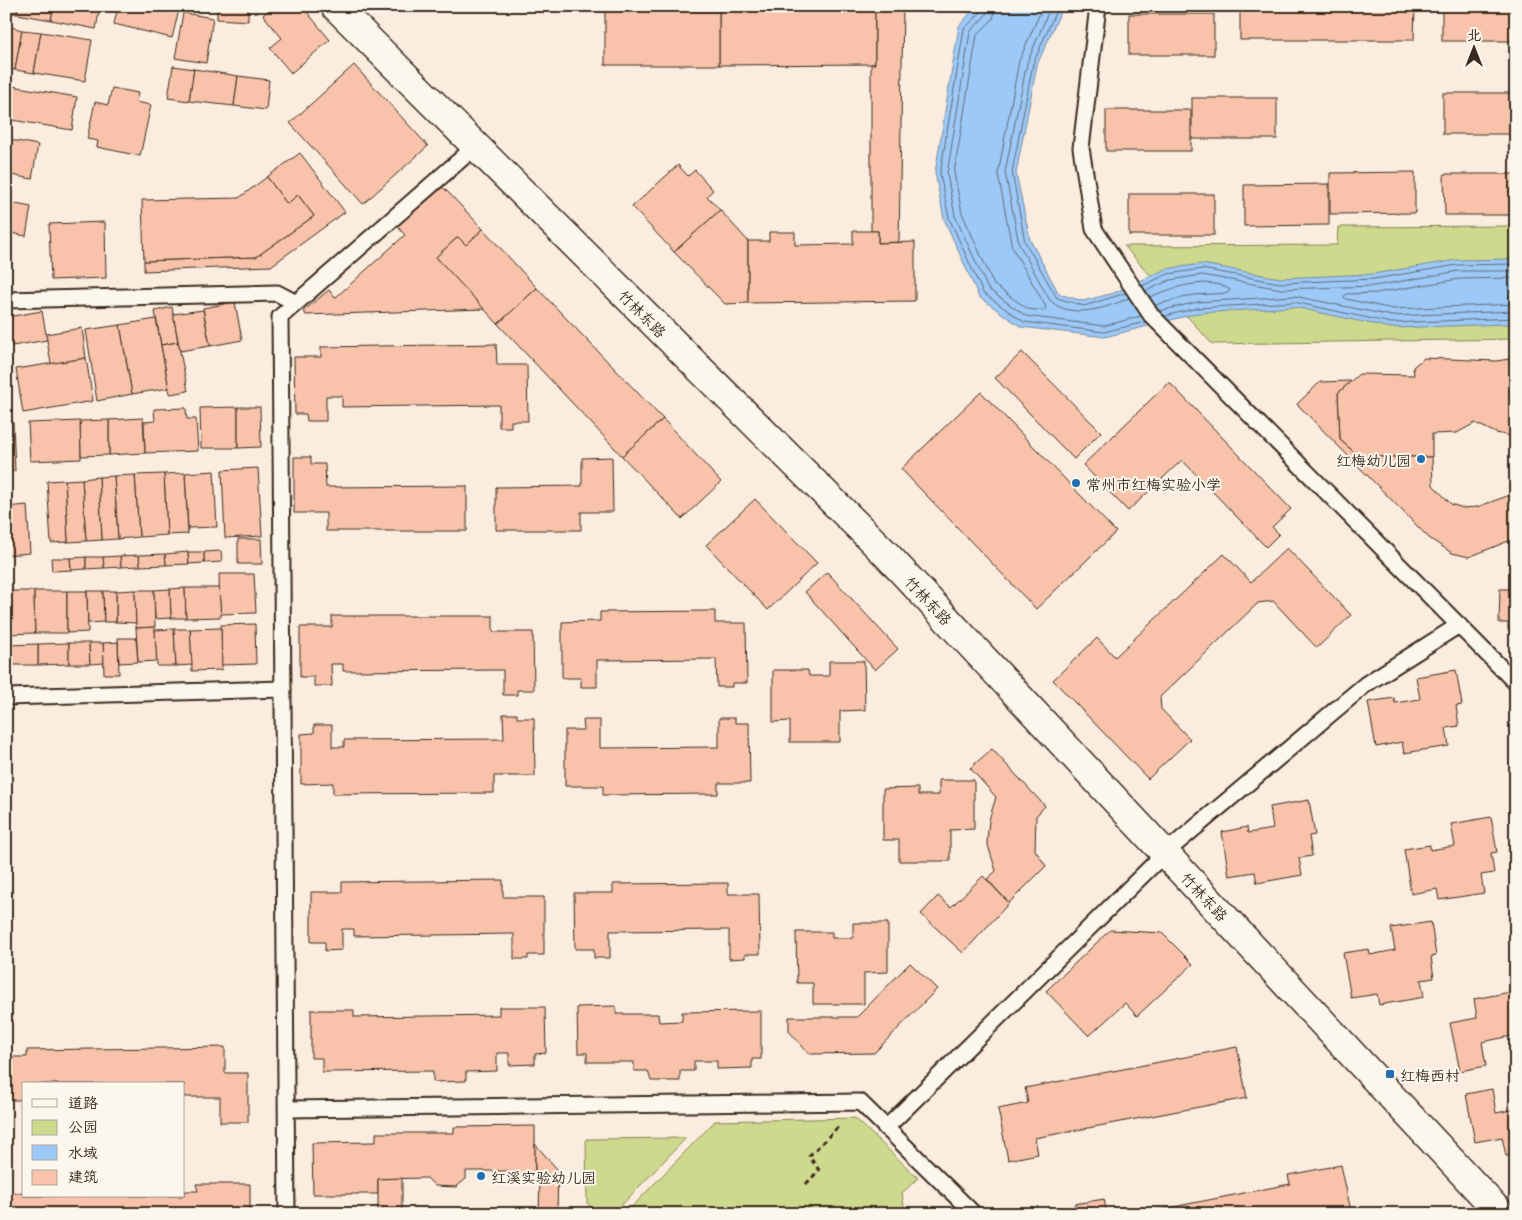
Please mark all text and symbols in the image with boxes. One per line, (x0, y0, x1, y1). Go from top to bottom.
north arrow (1450, 22, 1500, 72)
text: 北 (1467, 24, 1481, 45)
street label: 竹林东路 (614, 284, 672, 342)
place label: 红梅幼儿园 (1336, 448, 1411, 471)
marker: 红梅幼儿园 (1415, 453, 1427, 465)
place label: 常州市红梅实验小学 (1086, 472, 1221, 495)
marker: 常州市红梅实验小学 (1070, 477, 1082, 489)
street label: 竹林东路 (900, 570, 958, 630)
street label: 竹林东路 (1176, 866, 1234, 926)
place label: 红梅西村 (1400, 1063, 1460, 1086)
marker: 红梅西村 (1384, 1068, 1396, 1080)
legend (22, 1082, 185, 1198)
text: 道路 (68, 1090, 98, 1113)
text: 公园 (68, 1114, 98, 1137)
text: 水域 (68, 1140, 98, 1163)
text: 建筑 (68, 1164, 98, 1187)
place label: 红溪实验幼儿园 (491, 1165, 596, 1188)
marker: 红溪实验幼儿园 (475, 1170, 487, 1182)

